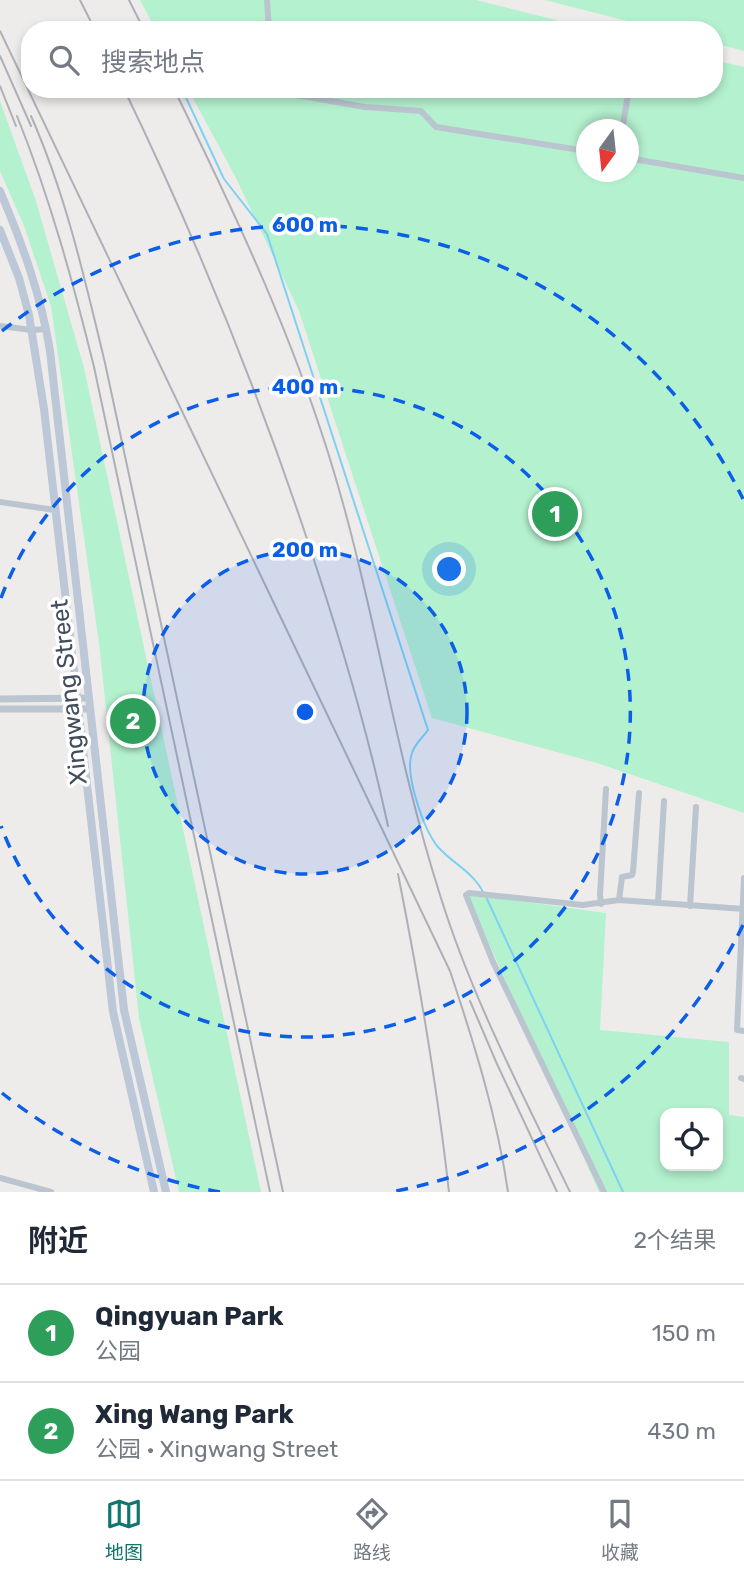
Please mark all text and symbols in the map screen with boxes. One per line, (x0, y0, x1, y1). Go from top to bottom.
search box (21, 21, 723, 98)
icon: search (45, 41, 83, 79)
text: 搜索地点 (101, 47, 205, 78)
north arrow (576, 119, 639, 182)
text: 600 m (272, 212, 338, 237)
text: 400 m (272, 374, 338, 399)
pin: 1 (532, 488, 578, 540)
text: 200 m (272, 537, 338, 562)
your location (432, 552, 466, 586)
street label: Xingwang Street (45, 598, 93, 786)
pin: 2 (110, 695, 156, 747)
centre of rings (293, 700, 317, 724)
map controls (660, 1108, 723, 1171)
button: locate (660, 1108, 723, 1171)
text: 附近 (28, 1223, 88, 1259)
text: 2个结果 (633, 1226, 716, 1254)
text: Qingyuan Park (95, 1301, 284, 1332)
text: 1 (45, 1319, 57, 1347)
text: 150 m (652, 1319, 716, 1347)
text: 公园 (95, 1337, 141, 1365)
text: Xing Wang Park (95, 1399, 294, 1430)
text: 2 (44, 1417, 58, 1445)
text: 430 m (647, 1417, 716, 1445)
text: 公园 · Xingwang Street (95, 1435, 338, 1463)
tab: 地图 (105, 1495, 143, 1564)
tab: 路线 (353, 1495, 391, 1564)
tab: 收藏 (601, 1495, 639, 1564)

